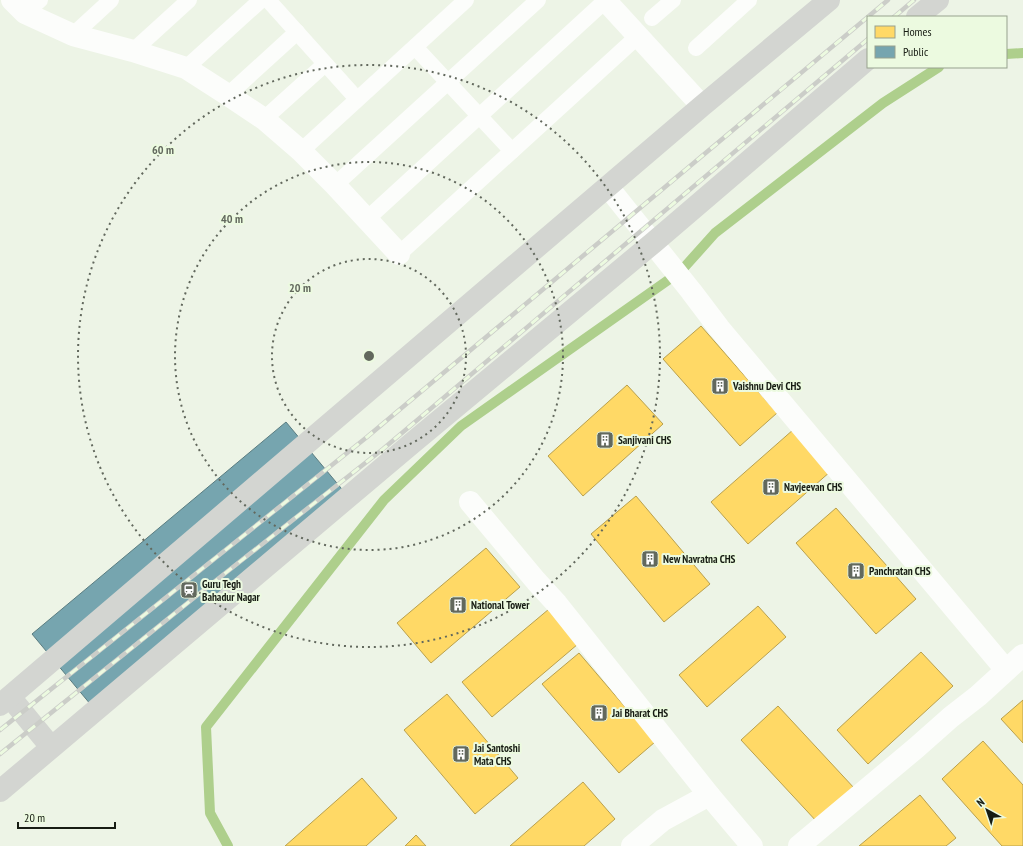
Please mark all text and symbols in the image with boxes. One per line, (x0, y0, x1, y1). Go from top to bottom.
legend (867, 16, 1007, 68)
text: Homes (903, 24, 931, 39)
text: Public (903, 44, 929, 59)
text: 60 m (152, 142, 174, 157)
text: 40 m (221, 211, 243, 226)
text: 20 m (289, 280, 311, 295)
centre of rings (362, 349, 376, 363)
building icon: Vaishnu Devi CHS (710, 376, 730, 396)
place label: Vaishnu Devi CHS (732, 379, 801, 393)
building icon: Sanjivani CHS (595, 430, 615, 450)
place label: Sanjivani CHS (618, 433, 672, 447)
building icon: Navjeevan CHS (761, 477, 781, 497)
place label: Navjeevan CHS (784, 480, 843, 494)
building icon: New Navratna CHS (640, 549, 660, 569)
place label: New Navratna CHS (663, 552, 736, 566)
building icon: Panchratan CHS (846, 561, 866, 581)
place label: Panchratan CHS (869, 564, 931, 578)
place label: Guru Tegh Bahadur Nagar (202, 577, 261, 604)
station icon: Guru Tegh Bahadur Nagar (179, 580, 199, 600)
building icon: National Tower (448, 595, 468, 615)
place label: National Tower (471, 598, 530, 612)
building icon: Jai Bharat CHS (589, 703, 609, 723)
place label: Jai Bharat CHS (611, 706, 668, 720)
place label: Jai Santoshi Mata CHS (473, 741, 521, 768)
building icon: Jai Santoshi Mata CHS (451, 744, 471, 764)
north arrow (967, 790, 1007, 830)
text: N (974, 795, 987, 810)
scale bar (18, 804, 115, 830)
text: 20 m (24, 810, 45, 825)

